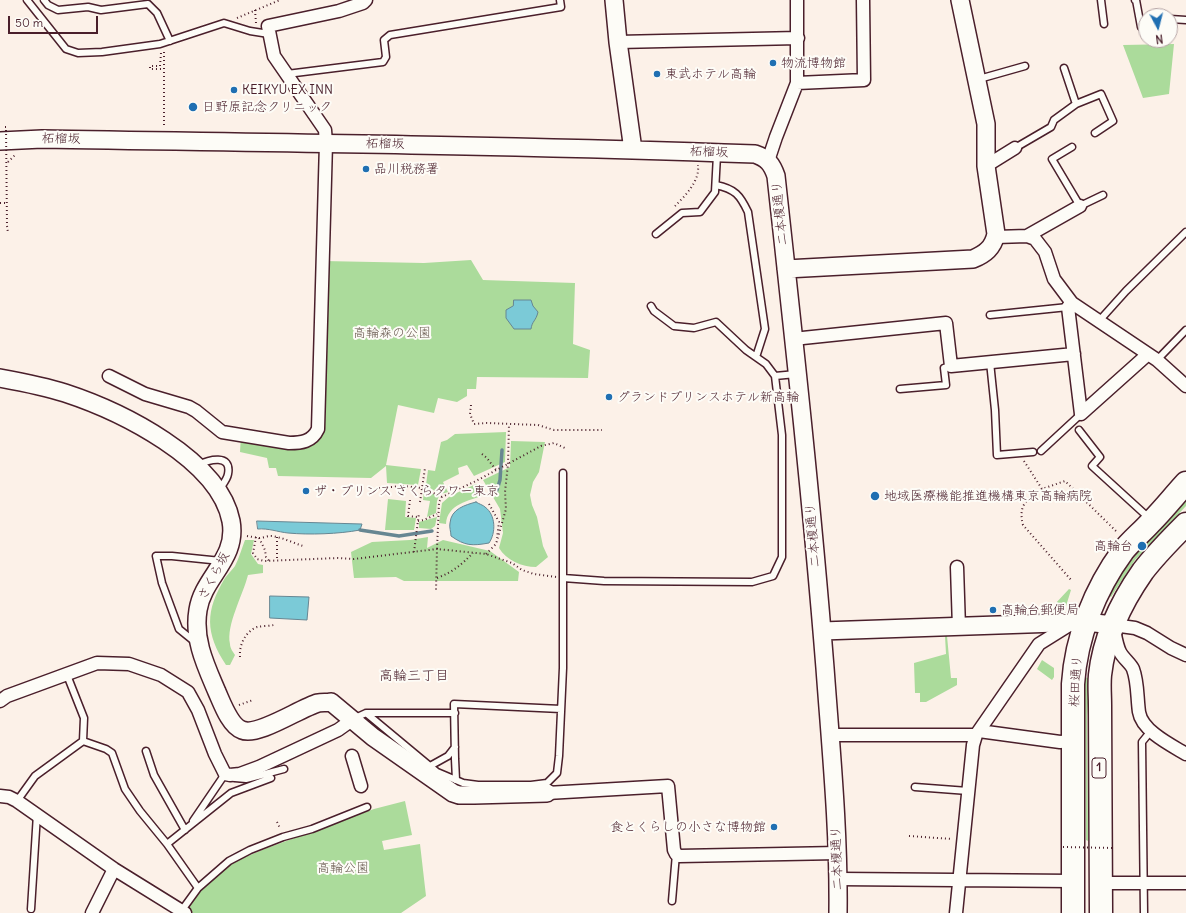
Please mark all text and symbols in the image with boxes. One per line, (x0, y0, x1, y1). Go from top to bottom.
scale bar (10, 8, 100, 34)
north arrow (1138, 8, 1178, 48)
text: 50 m (15, 15, 43, 30)
text: N (1155, 32, 1164, 46)
place label: 物流博物館 (781, 55, 846, 71)
marker: 物流博物館 (768, 58, 778, 68)
place label: 東武ホテル高輪 (665, 66, 756, 82)
marker: 東武ホテル高輪 (652, 69, 662, 79)
place label: KEIKYU EX INN (242, 82, 333, 98)
marker: KEIKYU EX INN (229, 85, 239, 95)
place label: 日野原記念クリニック (202, 99, 332, 115)
marker: 日野原記念クリニック (187, 101, 199, 113)
street label: 柘榴坂 (41, 131, 81, 147)
street label: 柘榴坂 (365, 136, 405, 152)
street label: 柘榴坂 (689, 144, 729, 160)
place label: 品川税務署 (374, 161, 439, 177)
marker: 品川税務署 (361, 164, 371, 174)
street label: 二本榎通り (769, 180, 791, 246)
park label: 高輪森の公園 (353, 325, 431, 341)
place label: グランドプリンスホテル新高輪 (617, 389, 799, 405)
marker: グランドプリンスホテル新高輪 (604, 392, 614, 402)
place label: ザ・プリンス さくらタワー東京 (314, 483, 499, 499)
marker: ザ・プリンス さくらタワー東京 (301, 486, 311, 496)
place label: 地域医療機能推進機構東京高輪病院 (884, 488, 1092, 504)
marker: 地域医療機能推進機構東京高輪病院 (869, 490, 881, 502)
street label: 二本榎通り (802, 502, 824, 568)
place label: 高輪台 (1094, 538, 1133, 554)
marker: 高輪台 (1136, 540, 1148, 552)
street label: さくら坂 (195, 549, 233, 603)
place label: 高輪台郵便局 (1001, 602, 1079, 618)
marker: 高輪台郵便局 (988, 605, 998, 615)
street label: 桜田通り (1066, 655, 1086, 707)
district label: 高輪三丁目 (379, 668, 449, 684)
road number: 1 (1092, 758, 1106, 778)
place label: 食とくらしの小さな博物館 (610, 819, 766, 835)
marker: 食とくらしの小さな博物館 (769, 822, 779, 832)
street label: 二本榎通り (828, 825, 846, 891)
park label: 高輪公園 (317, 860, 369, 876)

